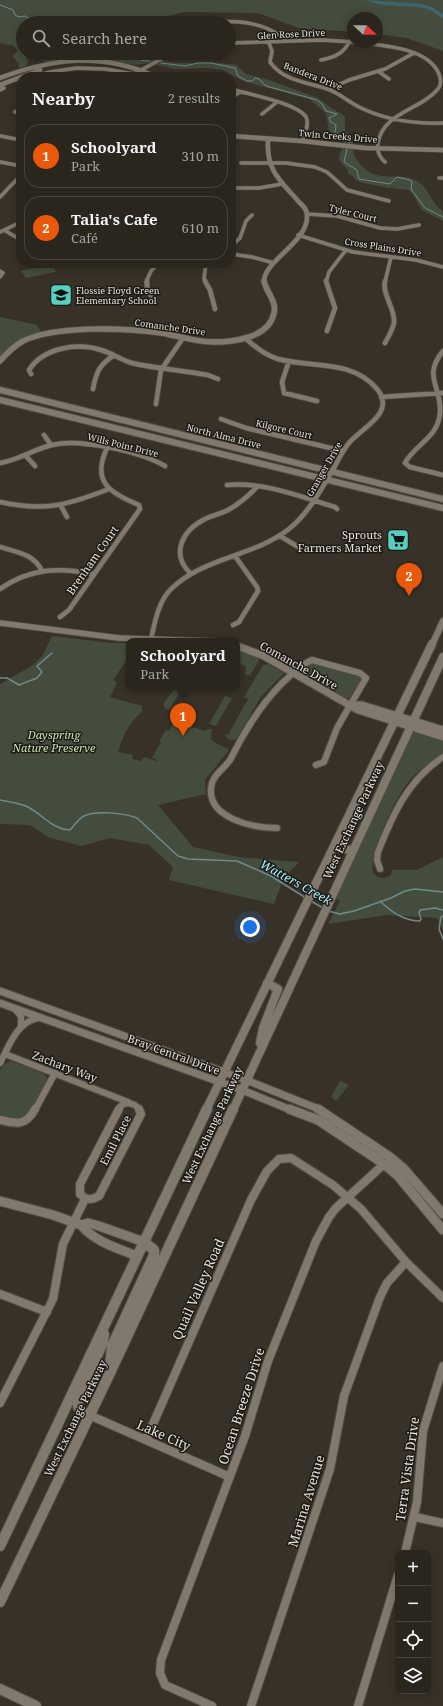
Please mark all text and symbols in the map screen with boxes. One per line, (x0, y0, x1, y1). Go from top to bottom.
north arrow (347, 12, 383, 48)
search box (16, 16, 236, 60)
street label: Glen Rose Drive (257, 26, 326, 42)
icon: search (30, 27, 52, 49)
text: Search here (62, 28, 147, 48)
street label: Bandera Drive (282, 59, 345, 93)
text: Nearby (32, 87, 95, 110)
text: 2 results (168, 89, 220, 107)
street label: Twin Creeks Drive (298, 126, 378, 146)
text: Schoolyard (71, 137, 157, 157)
text: 1 (42, 147, 50, 165)
text: 310 m (182, 147, 219, 165)
text: Park (71, 157, 100, 175)
street label: Tyler Court (328, 201, 378, 225)
text: Talia's Cafe (71, 209, 158, 229)
text: 2 (42, 219, 50, 237)
text: 610 m (182, 219, 219, 237)
text: Café (71, 229, 98, 247)
street label: Cross Plains Drive (344, 235, 422, 260)
school or university icon: Flossie Floyd Green Elementary School (48, 282, 74, 308)
place label: Flossie Floyd Green Elementary School (76, 284, 160, 307)
street label: Comanche Drive (134, 316, 206, 338)
street label: Kilgore Court (255, 416, 313, 442)
street label: North Alma Drive (185, 420, 263, 452)
street label: Wills Point Drive (86, 430, 160, 460)
street label: Granger Drive (303, 439, 345, 499)
street label: Brenham Court (63, 522, 121, 597)
place label: Sprouts Farmers Market (298, 527, 382, 555)
supermarket icon: Sprouts Farmers Market (385, 527, 411, 553)
pin: 2 (396, 563, 422, 596)
street label: Comanche Drive (257, 637, 341, 693)
popup (126, 638, 240, 690)
text: Schoolyard (140, 645, 226, 665)
text: Park (140, 665, 169, 683)
pin: 1 (170, 703, 196, 736)
park label: Dayspring Nature Preserve (12, 727, 96, 755)
street label: West Exchange Parkway (319, 758, 387, 881)
water label: Watters Creek (257, 855, 336, 909)
your location (240, 917, 260, 937)
street label: Bray Central Drive (126, 1030, 222, 1078)
street label: Zachary Way (30, 1047, 100, 1086)
street label: West Exchange Parkway (178, 1063, 246, 1186)
street label: Emil Place (96, 1112, 134, 1168)
street label: Quail Valley Road (168, 1235, 228, 1343)
street label: Ocean Breeze Drive (214, 1345, 268, 1467)
street label: West Exchange Parkway (40, 1356, 110, 1479)
street label: Lake City (134, 1415, 194, 1455)
street label: Terra Vista Drive (391, 1416, 423, 1522)
street label: Marina Avenue (283, 1453, 329, 1549)
map controls (395, 1550, 431, 1694)
button: + (395, 1550, 431, 1586)
button: − (395, 1586, 431, 1622)
button: locate (395, 1622, 431, 1658)
button: layers (395, 1658, 431, 1694)

